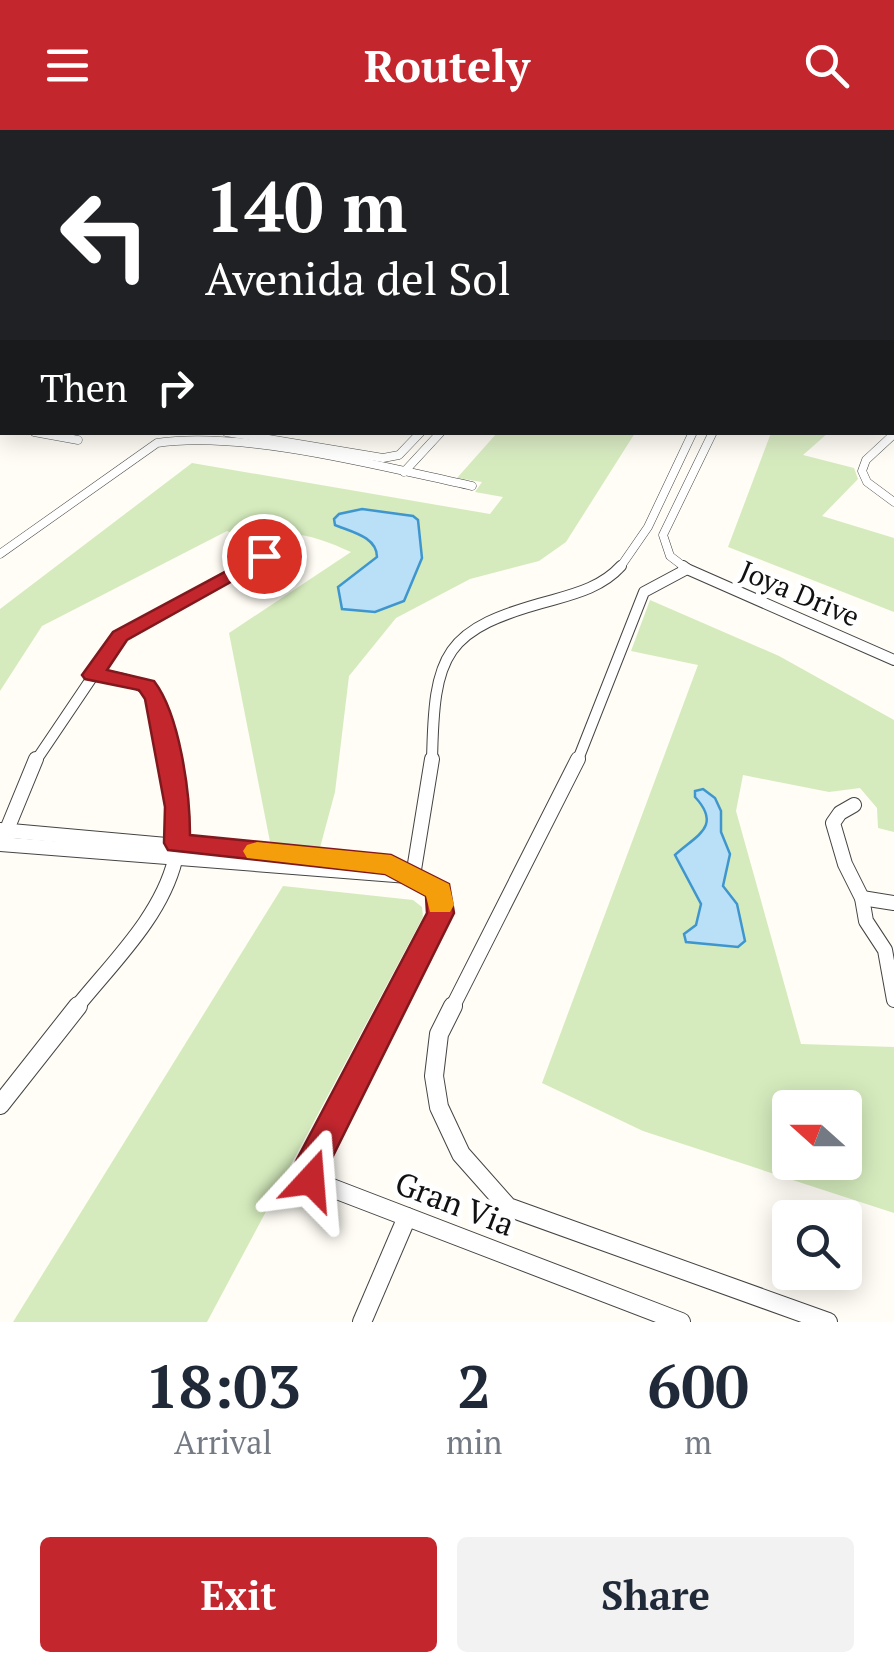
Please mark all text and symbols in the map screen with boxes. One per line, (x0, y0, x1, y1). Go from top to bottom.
text: Routely (364, 35, 530, 95)
icon: menu (40, 38, 95, 93)
icon: search (799, 38, 854, 93)
text: 140 m (205, 159, 407, 252)
icon: left (40, 170, 170, 300)
text: Avenida del Sol (205, 248, 511, 308)
icon: right (148, 360, 203, 415)
text: Then (40, 363, 128, 413)
pin (222, 514, 307, 599)
icon: arrive (237, 529, 292, 584)
street label: Joya Drive (735, 551, 865, 635)
north arrow (772, 1090, 862, 1180)
map controls (772, 1090, 862, 1290)
position arrow (259, 1128, 363, 1232)
street label: Gran Via (390, 1161, 520, 1245)
button: search (772, 1200, 862, 1290)
text: 18:03 (145, 1346, 301, 1425)
text: 2 (457, 1346, 491, 1425)
text: 600 (647, 1346, 749, 1425)
text: Arrival (174, 1421, 272, 1463)
text: min (446, 1421, 502, 1463)
text: m (684, 1421, 712, 1463)
button: Exit (40, 1537, 437, 1652)
button: Share (457, 1537, 854, 1652)

